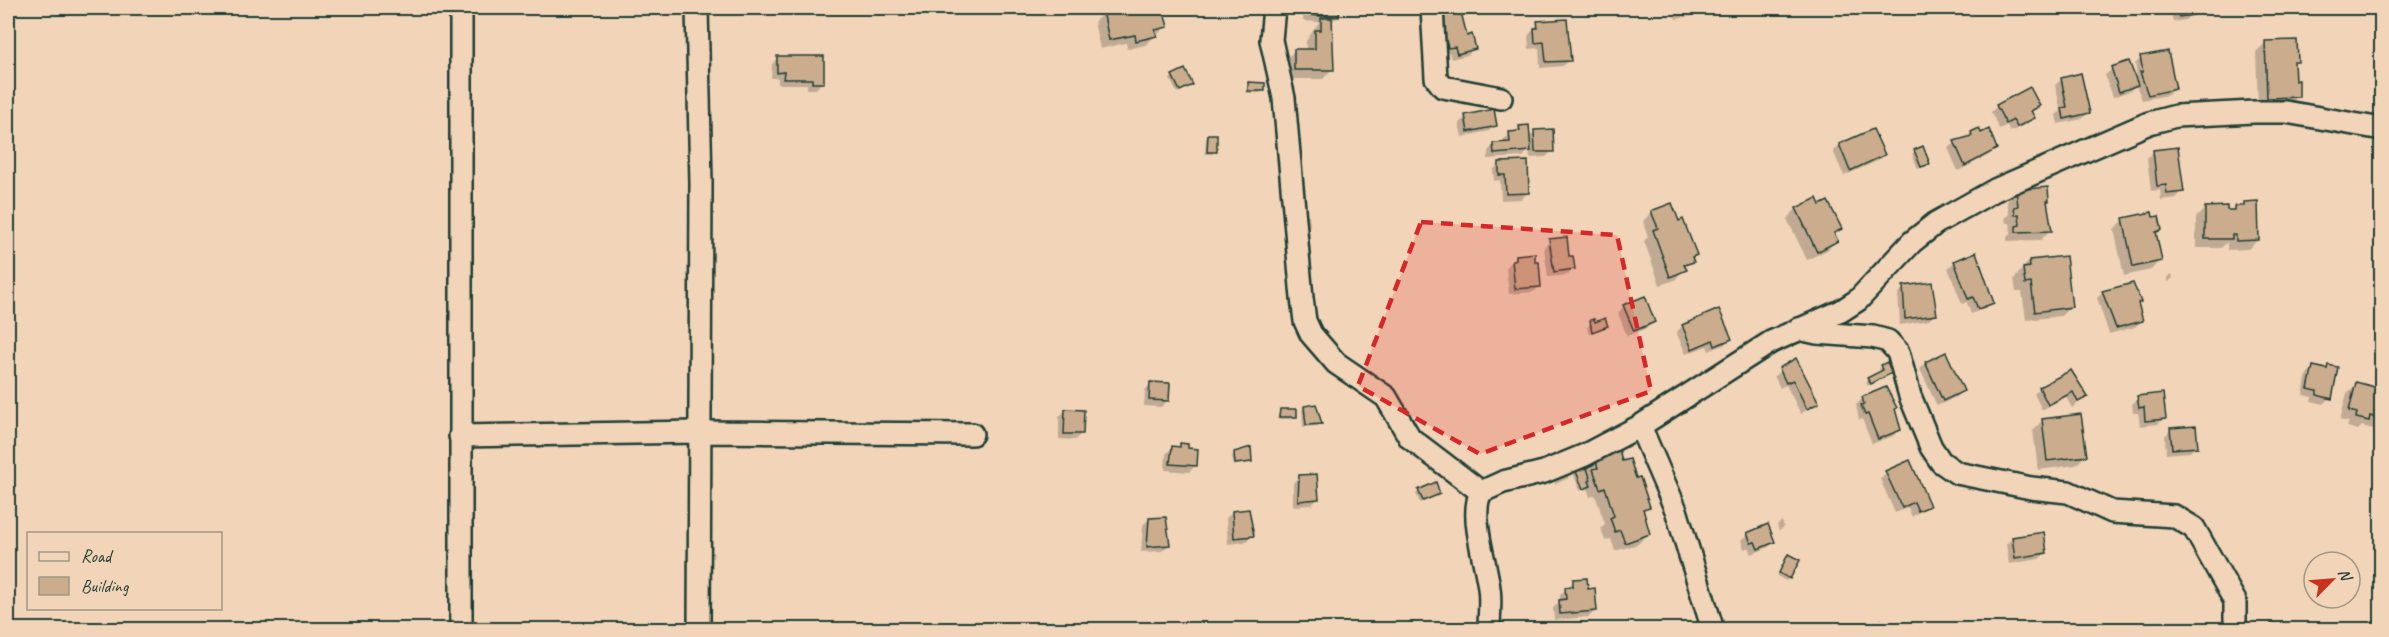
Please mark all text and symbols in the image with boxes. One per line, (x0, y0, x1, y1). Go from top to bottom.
legend (27, 532, 222, 610)
text: Road (81, 545, 114, 567)
north arrow (2302, 550, 2362, 610)
text: N (2334, 565, 2357, 586)
text: Building (81, 575, 130, 597)

